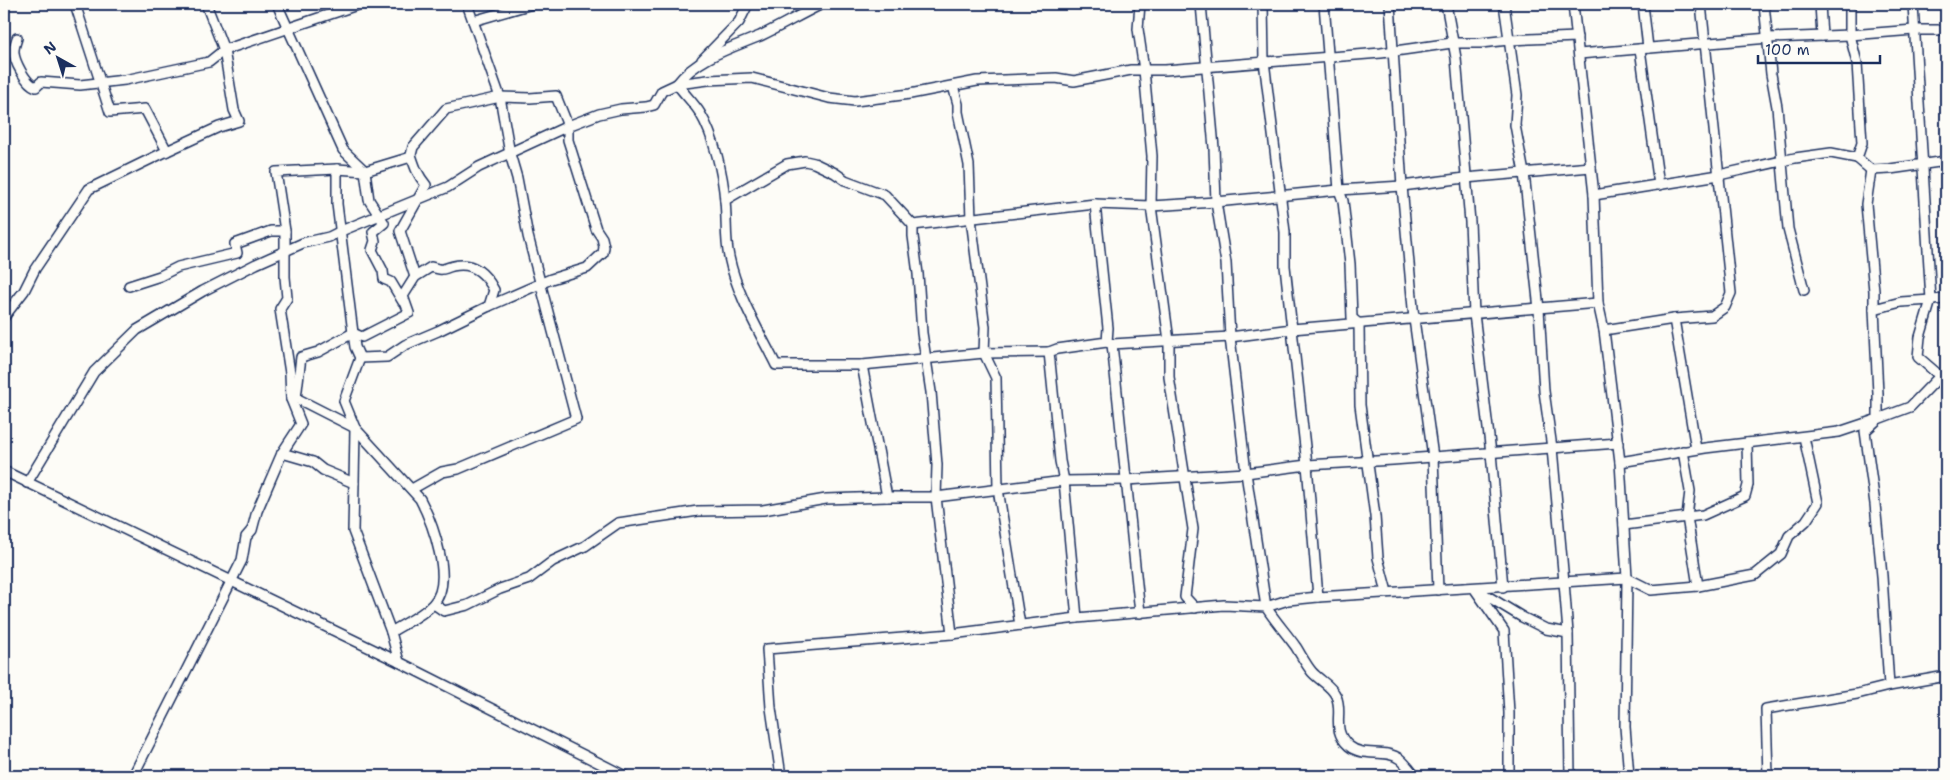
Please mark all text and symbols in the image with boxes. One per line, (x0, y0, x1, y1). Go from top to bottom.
north arrow (32, 32, 82, 82)
scale bar (1758, 32, 1880, 64)
text: N (40, 37, 60, 58)
text: 100 m (1765, 40, 1810, 60)

